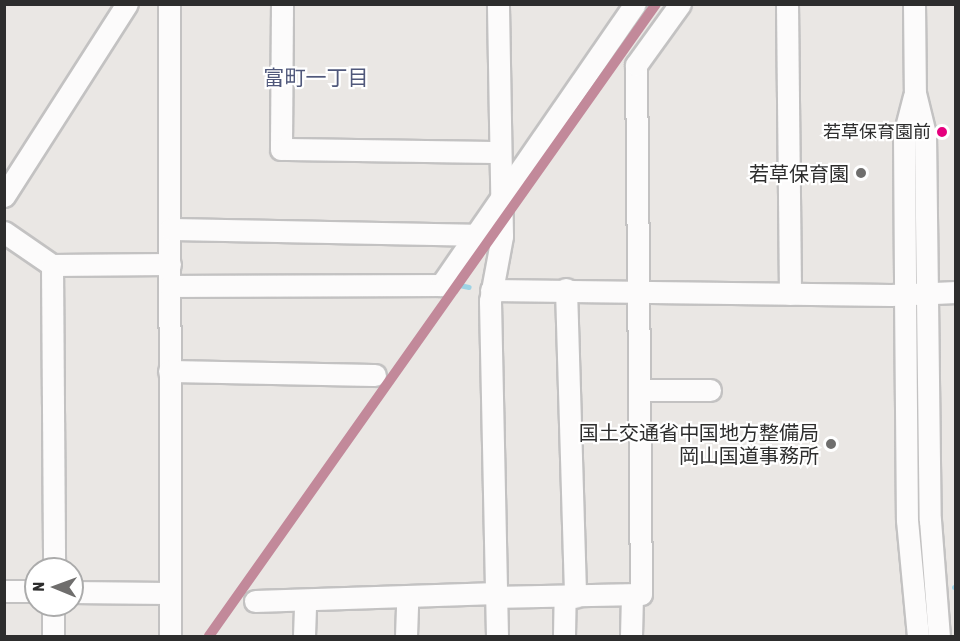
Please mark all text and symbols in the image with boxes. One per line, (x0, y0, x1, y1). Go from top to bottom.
district label: 富町一丁目 (264, 64, 368, 90)
place label: 若草保育園前 (823, 121, 931, 143)
marker: 若草保育園前 (936, 126, 948, 138)
place label: 若草保育園 (749, 161, 849, 185)
marker: 若草保育園 (854, 166, 868, 180)
place label: 国土交通省中国地方整備局 岡山国道事務所 (579, 420, 819, 467)
marker: 国土交通省中国地方整備局 岡山国道事務所 (824, 437, 838, 451)
north arrow (24, 557, 84, 617)
text: N (29, 582, 47, 592)

